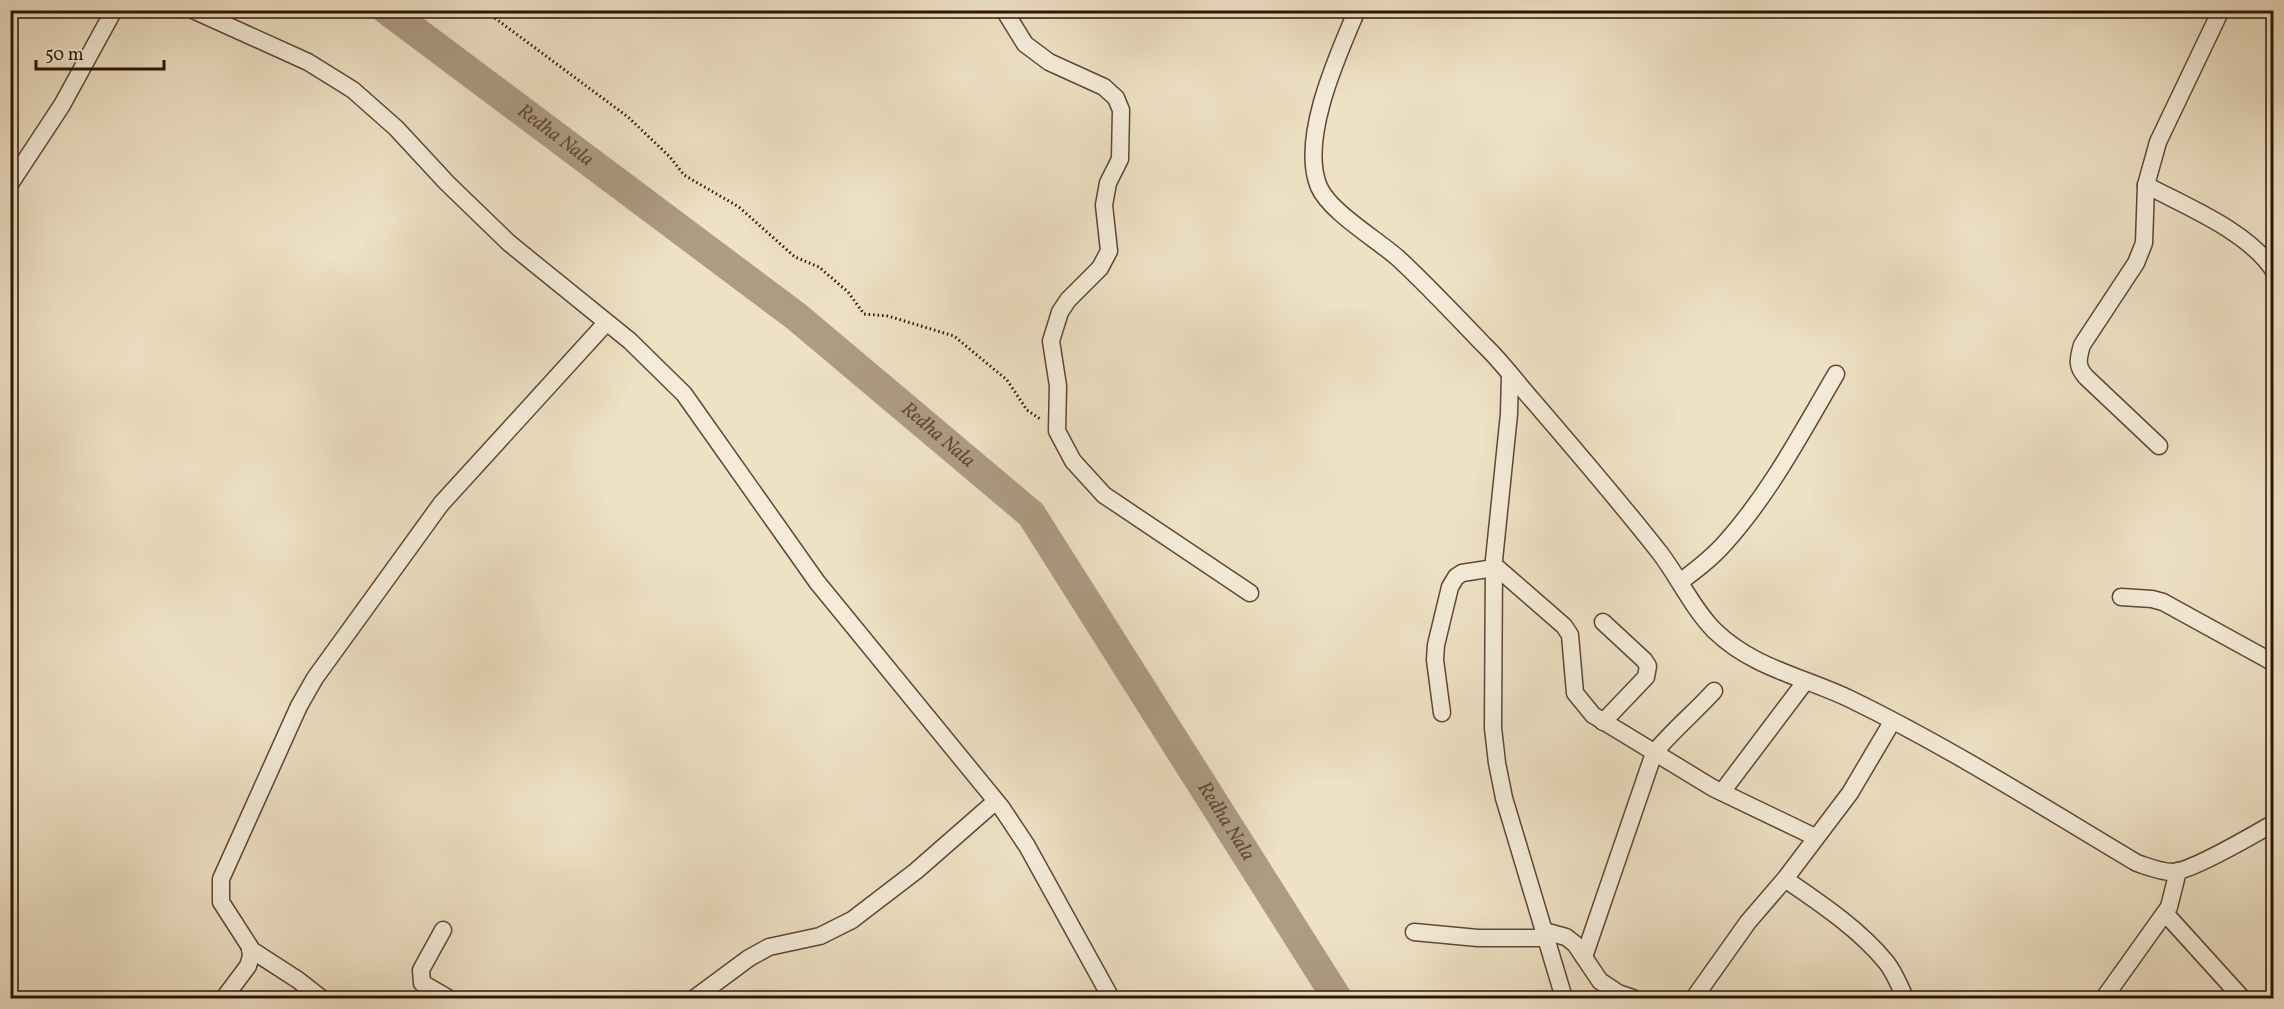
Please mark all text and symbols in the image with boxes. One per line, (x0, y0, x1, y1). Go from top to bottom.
scale bar (36, 33, 164, 71)
text: 50 m (45, 43, 84, 68)
water label: Redha Nala (511, 98, 599, 174)
water label: Redha Nala (894, 396, 981, 475)
water label: Redha Nala (1190, 776, 1261, 867)

